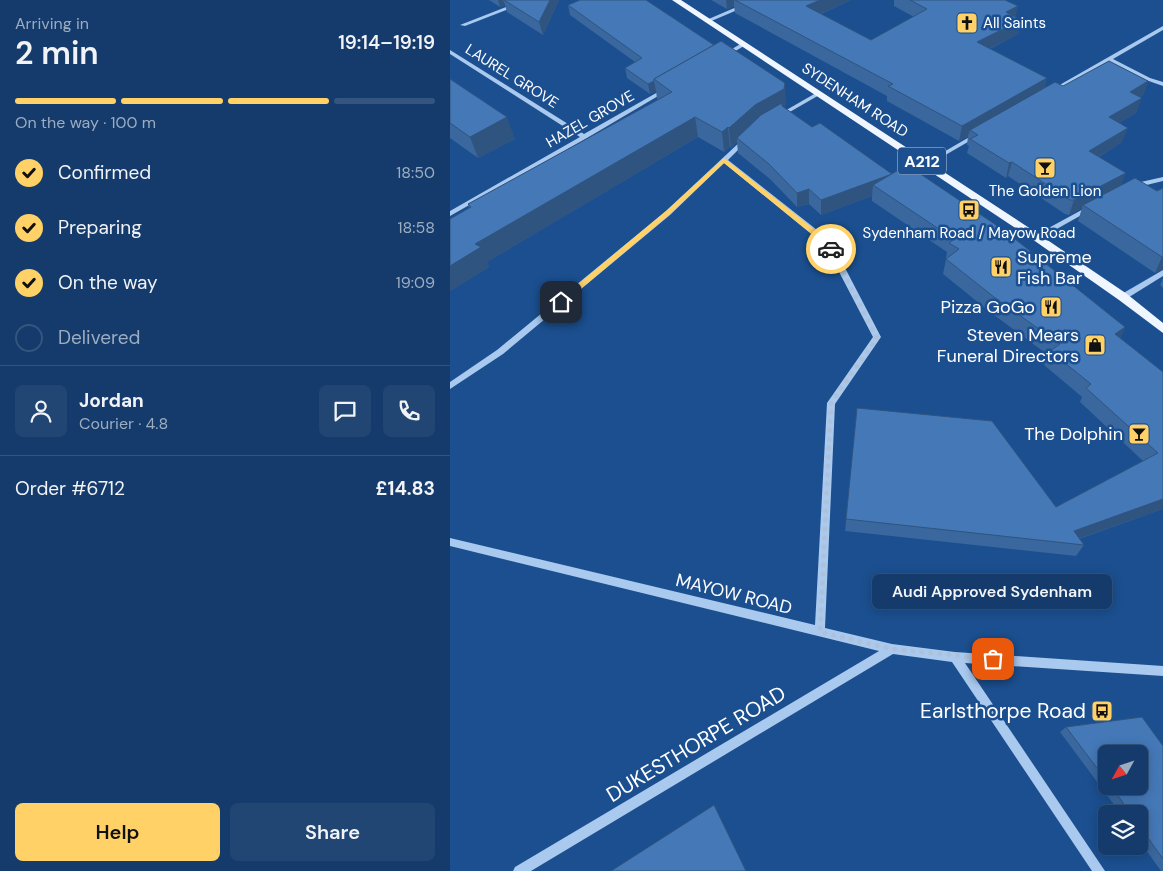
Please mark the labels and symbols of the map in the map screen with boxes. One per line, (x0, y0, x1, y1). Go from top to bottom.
church icon: All Saints (955, 11, 979, 35)
place label: All Saints (983, 13, 1046, 33)
street label: LAUREL GROVE (462, 39, 562, 113)
street label: SYDENHAM ROAD (798, 58, 912, 142)
street label: HAZEL GROVE (542, 86, 638, 152)
road number: A212 (898, 148, 946, 175)
bar icon: The Golden Lion (1033, 156, 1057, 180)
place label: The Golden Lion (989, 181, 1101, 201)
bus stop icon: Sydenham Road / Mayow Road (957, 198, 981, 222)
place label: Sydenham Road / Mayow Road (863, 223, 1075, 243)
courier (806, 224, 856, 274)
place label: Supreme Fish Bar (1017, 245, 1092, 290)
restaurant icon: Supreme Fish Bar (989, 255, 1013, 279)
pin (540, 281, 582, 323)
place label: Pizza GoGo (941, 295, 1035, 319)
restaurant icon: Pizza GoGo (1039, 295, 1063, 319)
place label: Steven Mears Funeral Directors (937, 323, 1079, 368)
shop icon: Steven Mears Funeral Directors (1083, 333, 1107, 357)
place label: The Dolphin (1024, 422, 1123, 446)
bar icon: The Dolphin (1127, 422, 1151, 446)
street label: MAYOW ROAD (673, 568, 795, 620)
callout: Audi Approved Sydenham (873, 574, 1113, 609)
pin (972, 638, 1014, 680)
street label: DUKESTHORPE ROAD (601, 679, 791, 809)
place label: Earlsthorpe Road (920, 697, 1086, 725)
bus stop icon: Earlsthorpe Road (1090, 699, 1114, 723)
north arrow (1098, 745, 1148, 795)

